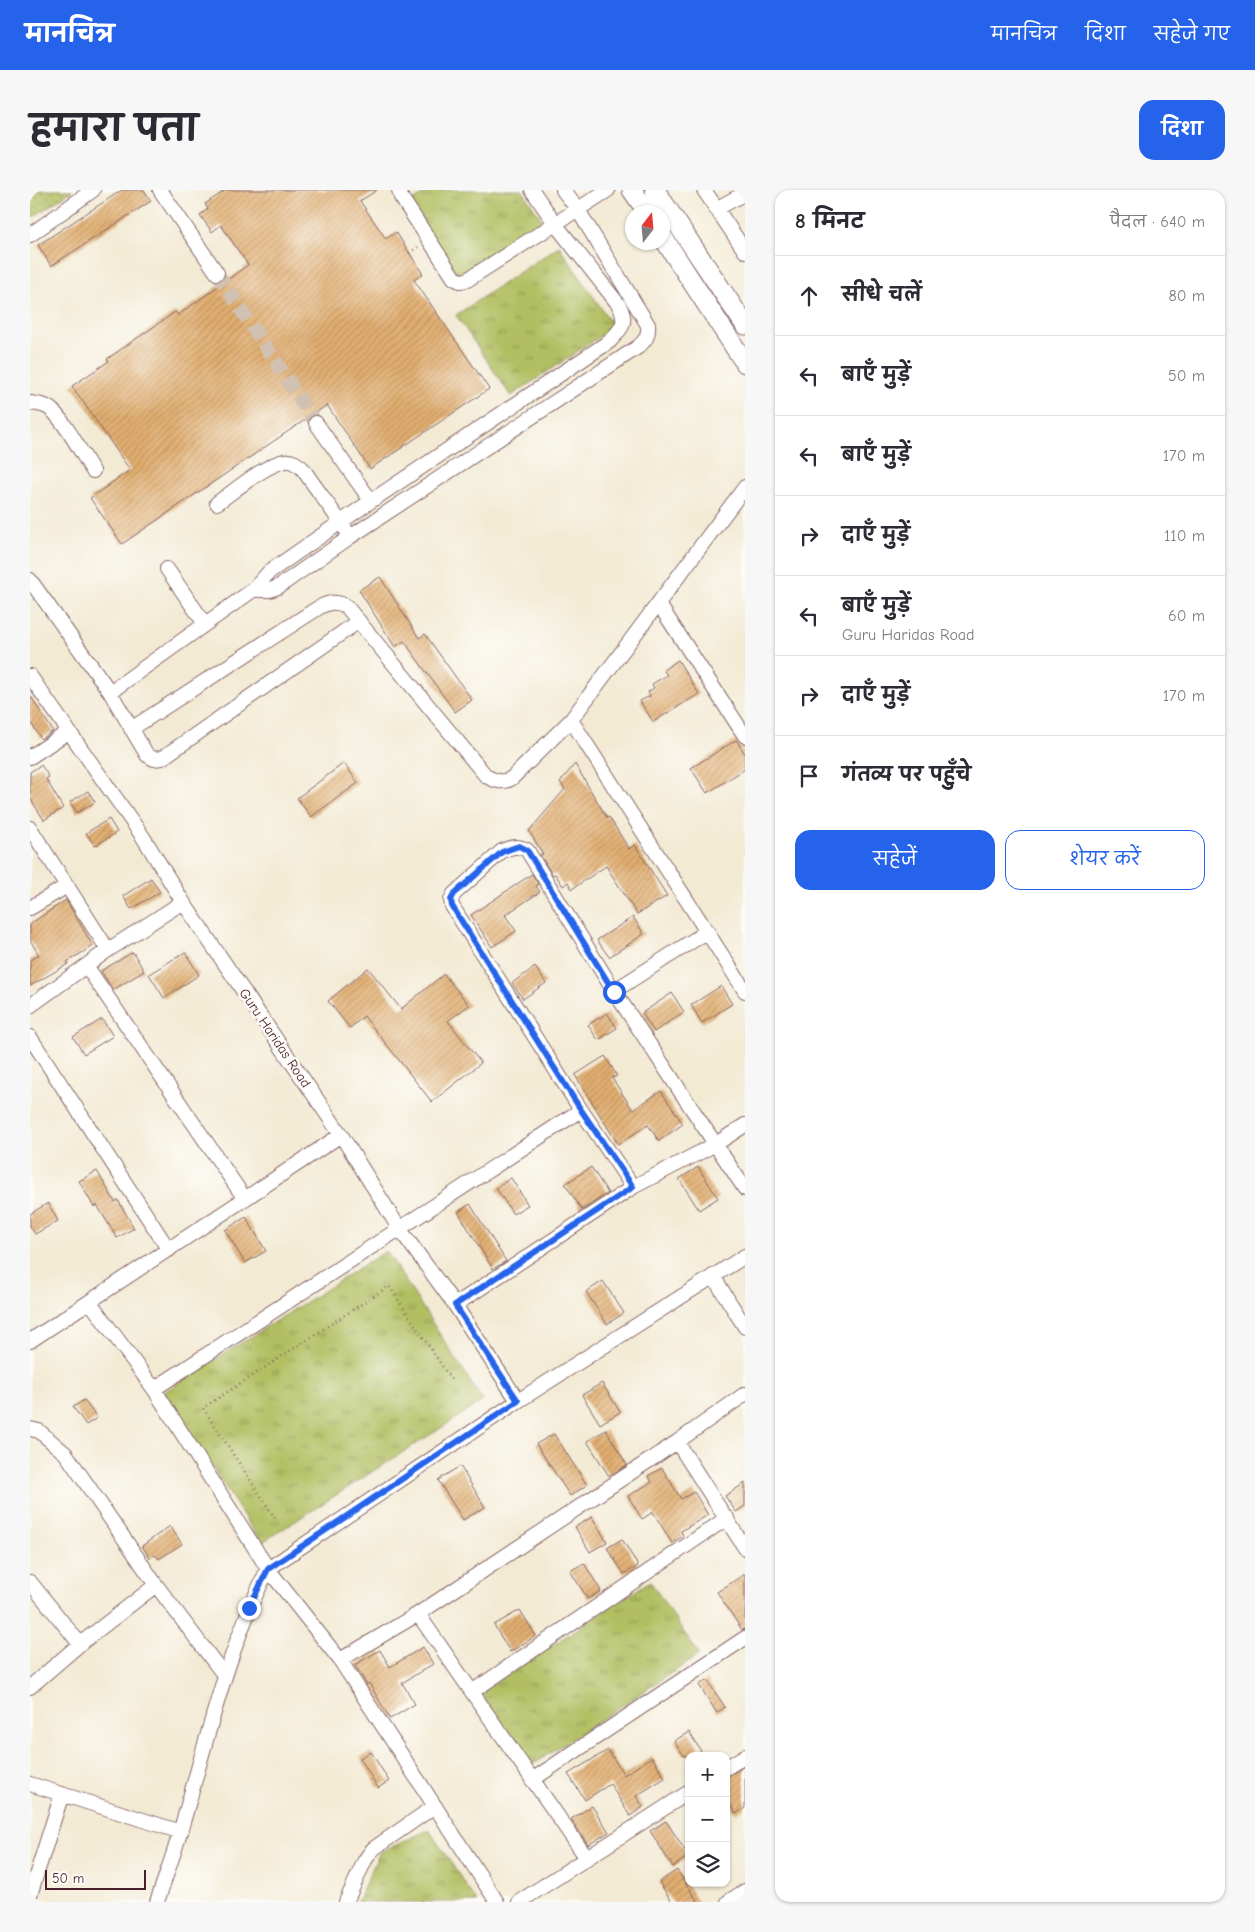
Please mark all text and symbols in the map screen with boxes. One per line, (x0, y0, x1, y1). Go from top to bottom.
text: मानचित्र (25, 20, 114, 48)
text: मानचित्र (991, 24, 1057, 45)
text: दिशा (1085, 24, 1126, 45)
text: सहेजे गए (1154, 24, 1230, 45)
button: दिशा (1139, 100, 1225, 160)
text: हमारा पता (30, 108, 198, 149)
north arrow (625, 205, 670, 250)
text: 8 मिनट (795, 209, 864, 233)
text: पैदल · 640 m (1110, 213, 1205, 231)
icon: ahead (795, 282, 823, 310)
text: सीधे चलें (842, 284, 922, 306)
text: 80 m (1168, 287, 1205, 305)
icon: left (795, 362, 823, 390)
text: बाएँ मुड़ें (842, 364, 911, 386)
text: 50 m (1168, 367, 1205, 385)
icon: left (795, 442, 823, 470)
text: बाएँ मुड़ें (842, 444, 911, 466)
text: 170 m (1163, 447, 1205, 465)
icon: right (795, 522, 823, 550)
text: दाएँ मुड़ें (842, 524, 910, 546)
text: 110 m (1164, 527, 1205, 545)
text: बाएँ मुड़ें (842, 595, 911, 617)
icon: left (795, 602, 823, 630)
text: 60 m (1168, 607, 1205, 625)
text: Guru Haridas Road (842, 626, 975, 644)
icon: right (795, 682, 823, 710)
text: दाएँ मुड़ें (842, 684, 910, 706)
text: 170 m (1163, 687, 1205, 705)
icon: arrive (795, 762, 823, 790)
text: गंतव्य पर पहुँचे (842, 764, 971, 786)
button: सहेजें (795, 830, 995, 890)
button: शेयर करें (1005, 830, 1205, 890)
route start (603, 981, 626, 1004)
street label: Guru Haridas Road (236, 985, 314, 1091)
route end (238, 1597, 261, 1620)
map controls (685, 1752, 730, 1887)
button: + (685, 1752, 730, 1797)
button: − (685, 1797, 730, 1842)
button: layers (685, 1842, 730, 1887)
scale bar (45, 1867, 146, 1890)
text: 50 m (52, 1870, 84, 1887)

